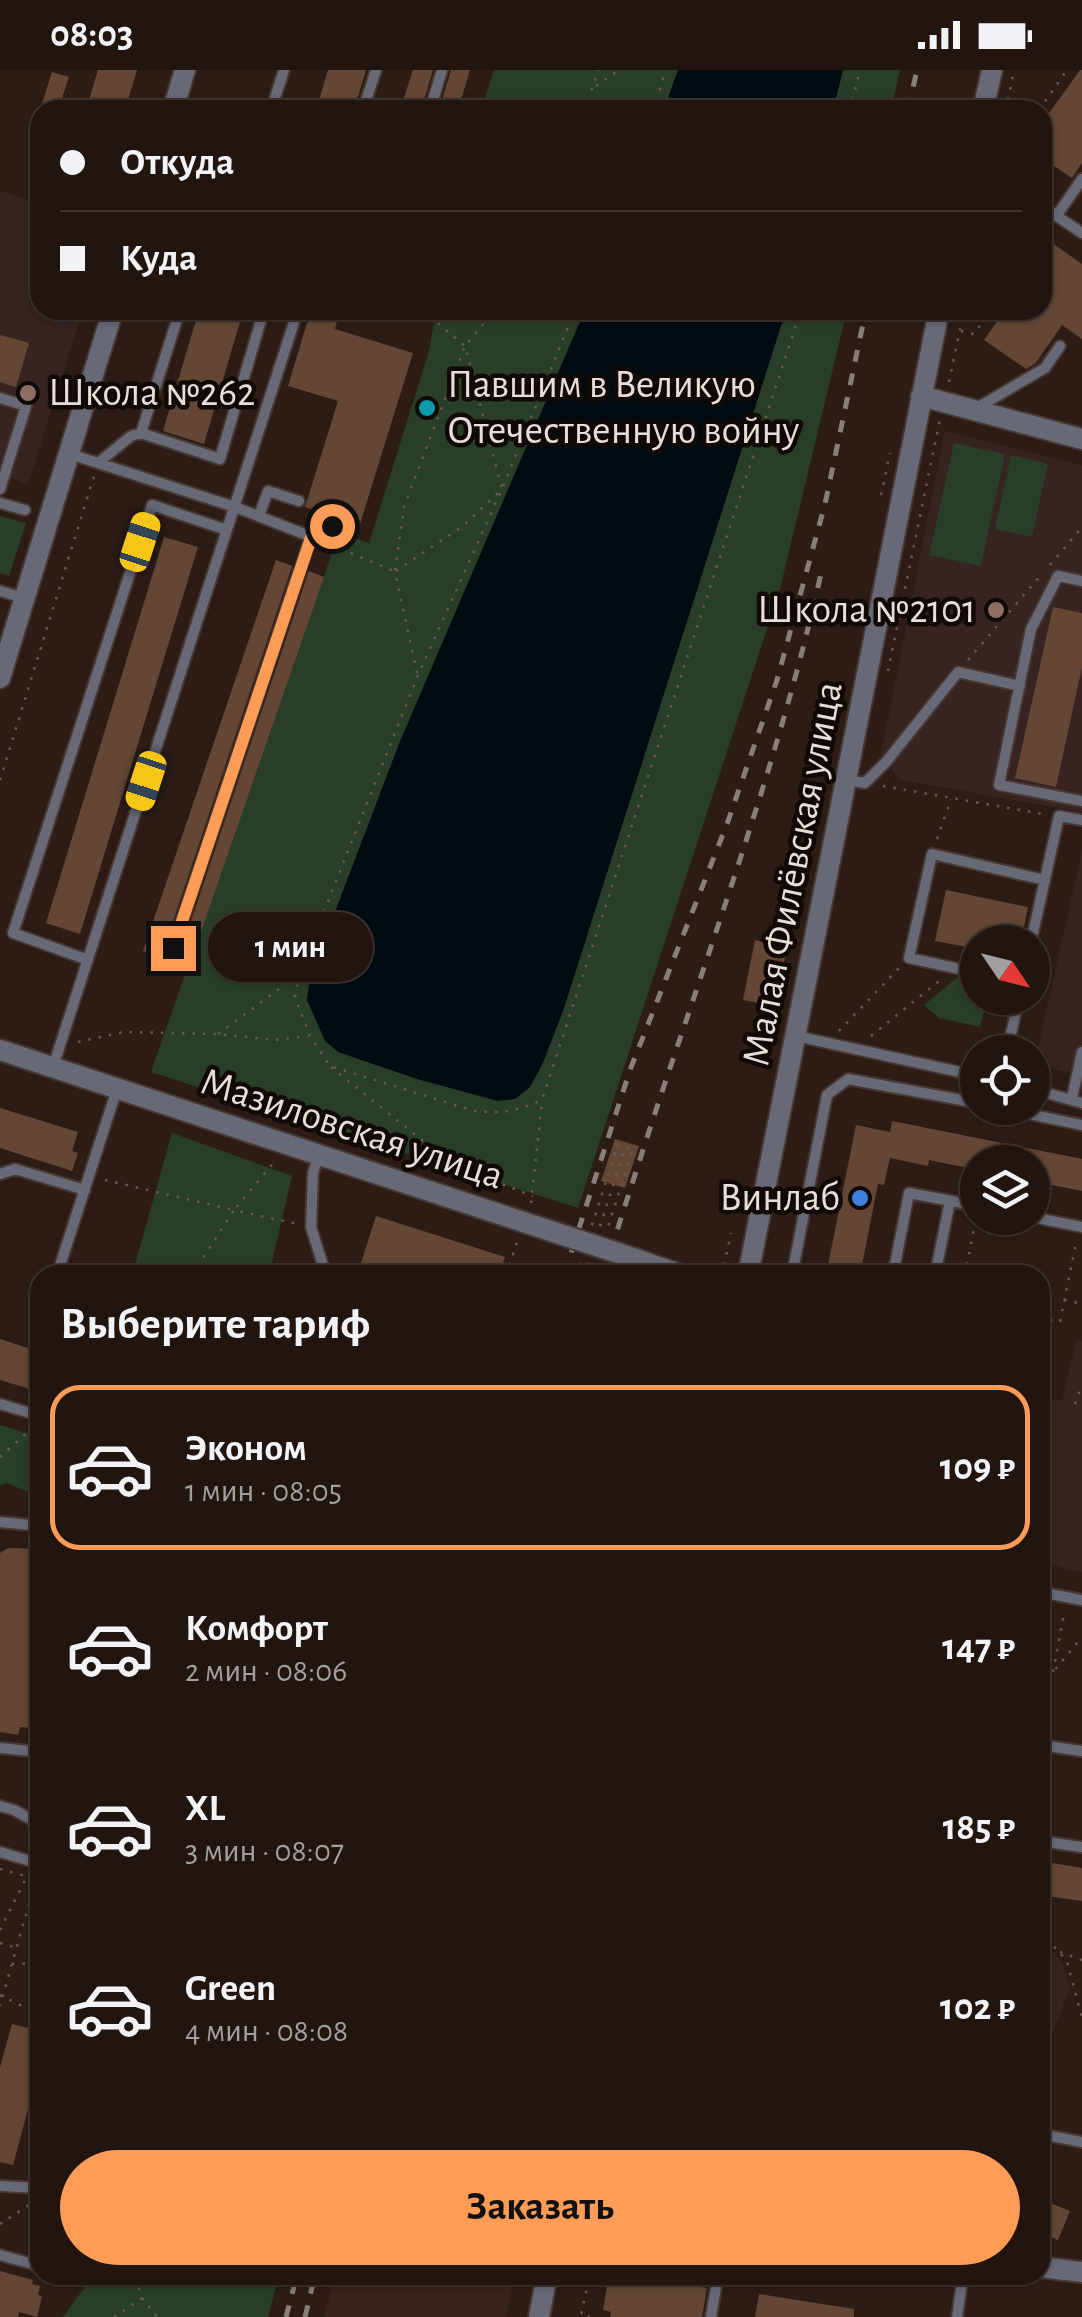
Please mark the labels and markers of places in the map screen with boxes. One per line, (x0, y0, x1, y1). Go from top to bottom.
place label: Павшим в Великую Отечественную войну (447, 365, 799, 451)
place label: Школа №262 (48, 373, 255, 413)
marker: Школа №262 (17, 382, 39, 404)
marker: Павшим в Великую Отечественную войну (416, 397, 438, 419)
place label: Школа №2101 (757, 590, 976, 630)
marker: Школа №2101 (985, 599, 1007, 621)
place label: Винлаб (719, 1178, 840, 1218)
marker: Винлаб (849, 1187, 871, 1209)

